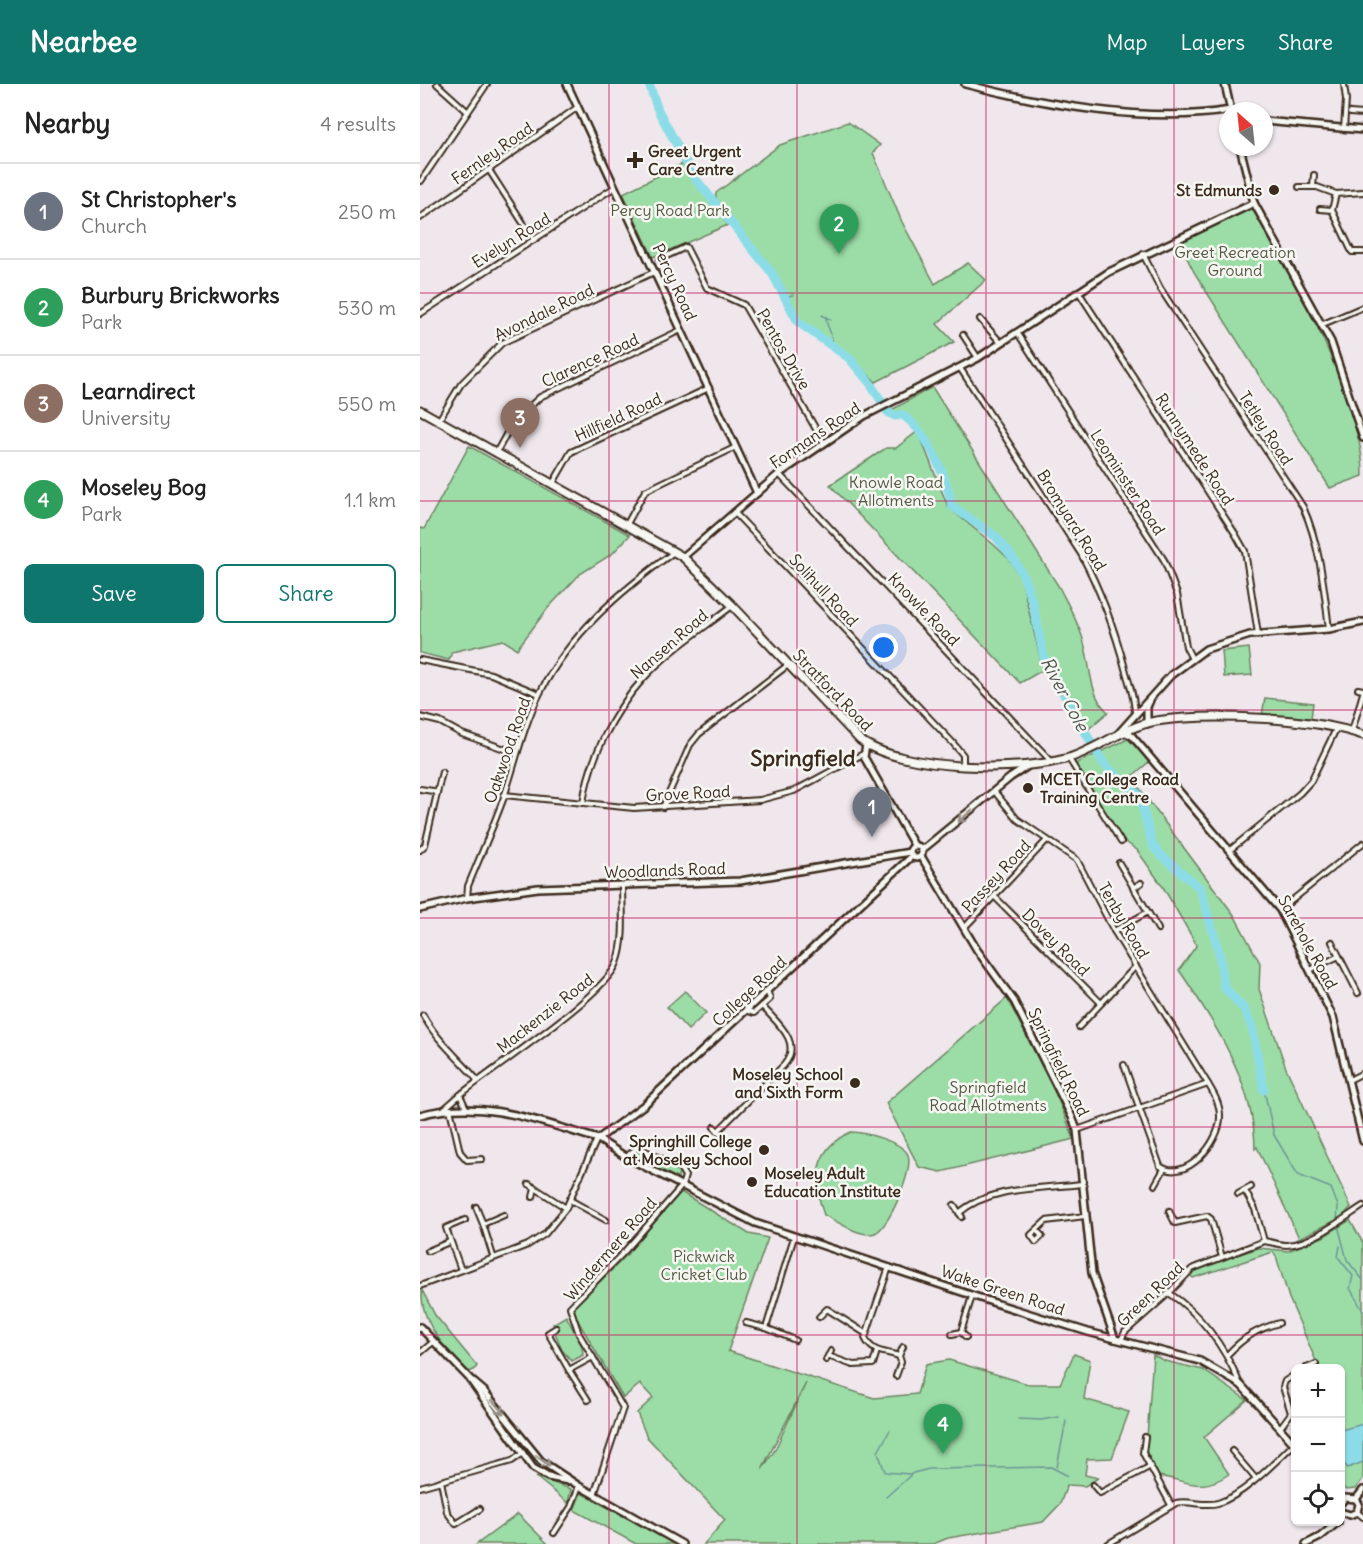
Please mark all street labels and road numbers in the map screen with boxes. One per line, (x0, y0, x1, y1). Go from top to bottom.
street label: Fernley Road (447, 118, 537, 188)
street label: Evelyn Road (468, 208, 554, 272)
street label: Percy Road (648, 240, 702, 324)
street label: Avondale Road (491, 279, 597, 345)
street label: Pentos Drive (753, 305, 815, 393)
street label: Clarence Road (538, 329, 642, 391)
street label: Tetley Road (1235, 387, 1297, 469)
street label: Hillfield Road (571, 388, 665, 446)
street label: Runnymede Road (1152, 389, 1238, 509)
street label: Formans Road (766, 397, 864, 473)
street label: Leominster Road (1086, 426, 1170, 538)
street label: Bromyard Road (1033, 466, 1111, 574)
street label: Solihull Road (785, 550, 863, 630)
street label: Knowle Road (884, 568, 964, 650)
street label: Nansen Road (626, 605, 712, 683)
street label: Stratford Road (789, 645, 877, 735)
street label: Oakwood Road (479, 694, 535, 806)
street label: Grove Road (645, 781, 731, 805)
street label: Passey Road (957, 836, 1035, 916)
street label: Woodlands Road (604, 858, 726, 882)
street label: Tenby Road (1094, 878, 1154, 962)
street label: Sarehole Road (1274, 891, 1342, 993)
street label: Dovey Road (1018, 904, 1094, 980)
street label: College Road (708, 952, 790, 1030)
street label: Mackenzie Road (493, 969, 597, 1057)
street label: Springfield Road (1024, 1005, 1094, 1119)
street label: Windermere Road (560, 1193, 660, 1305)
street label: Green Road (1112, 1257, 1188, 1331)
street label: Wake Green Road (939, 1261, 1067, 1319)

